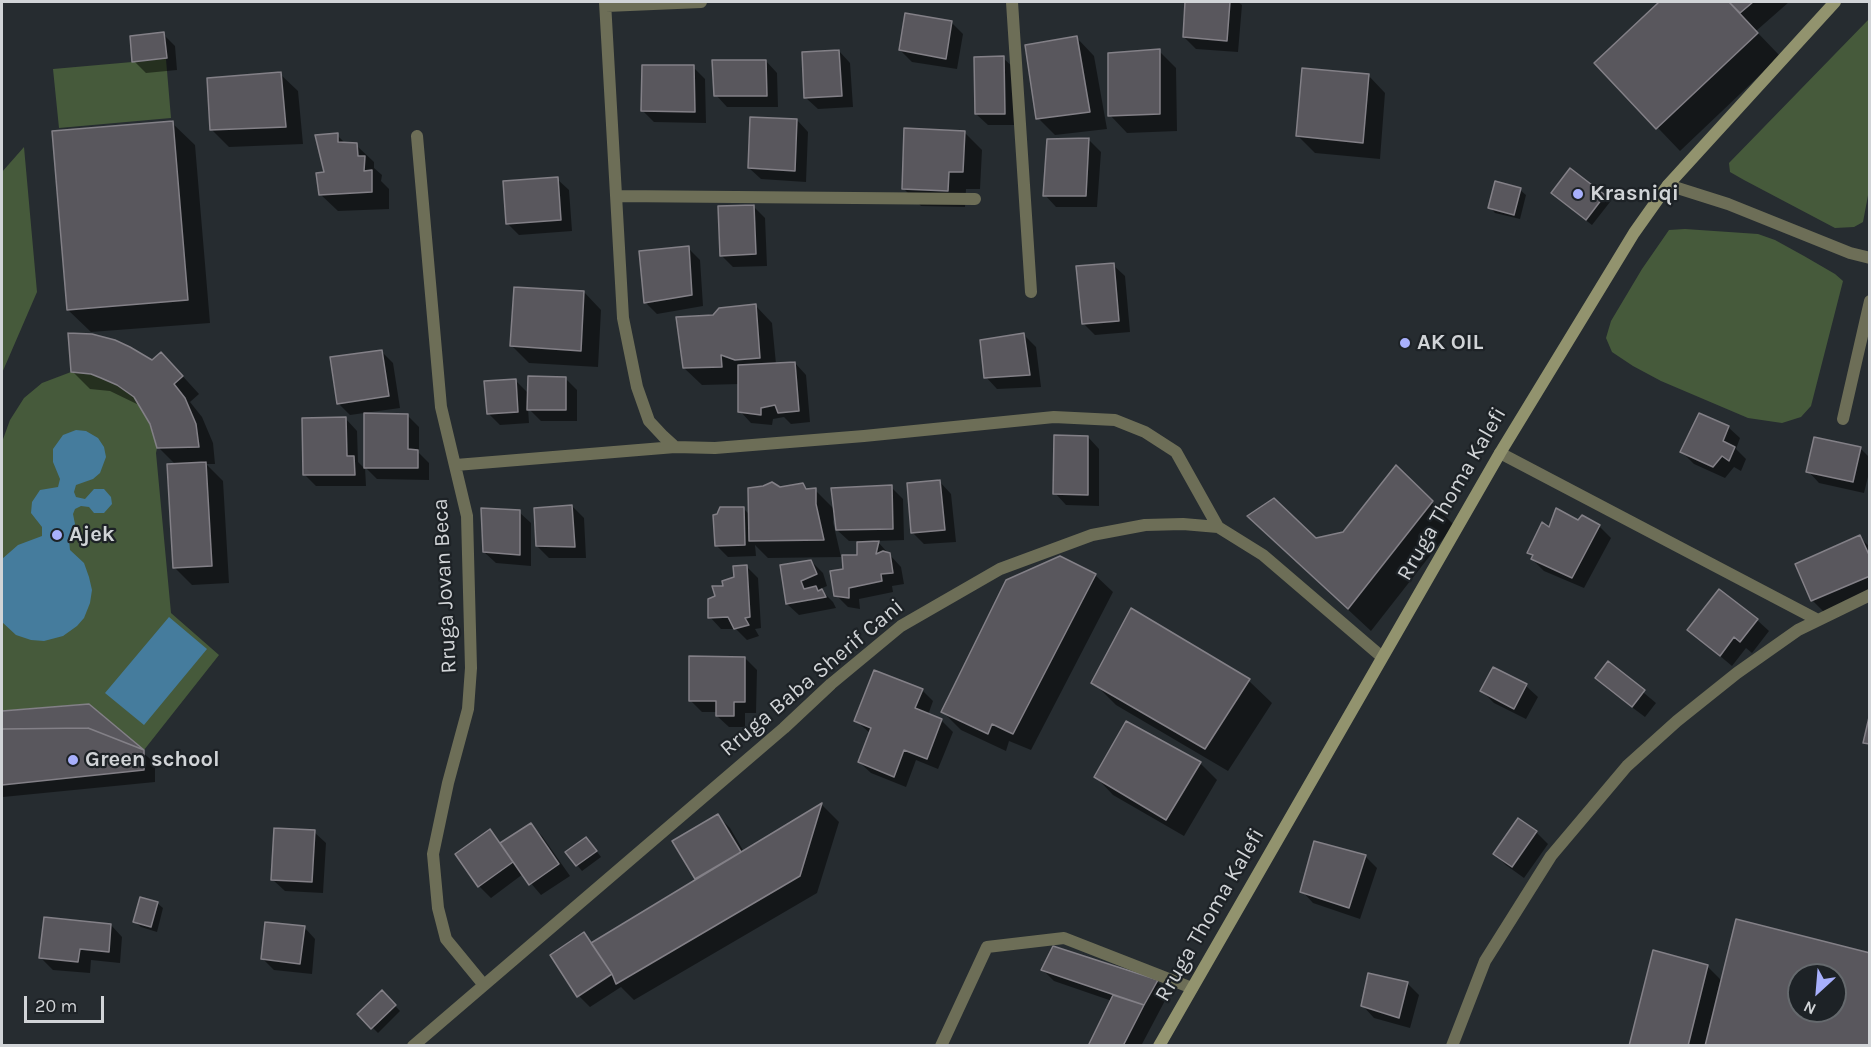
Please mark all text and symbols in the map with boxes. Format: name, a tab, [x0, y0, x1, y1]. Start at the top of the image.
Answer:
place label: Krasniqi	[1590, 181, 1679, 207]
marker: Krasniqi	[1571, 187, 1585, 201]
place label: AK OIL	[1417, 330, 1483, 356]
marker: AK OIL	[1398, 336, 1412, 350]
street label: Rruga Thoma Kalefi	[1392, 403, 1512, 585]
street label: Rruga Jovan Beca	[427, 498, 463, 674]
place label: Ajek	[69, 522, 115, 548]
marker: Ajek	[50, 528, 64, 542]
street label: Rruga Baba Sherif Cani	[715, 594, 909, 762]
place label: Green school	[85, 747, 220, 773]
marker: Green school	[66, 753, 80, 767]
street label: Rruga Thoma Kalefi	[1150, 824, 1270, 1006]
north arrow	[1787, 963, 1847, 1023]
scale bar	[27, 984, 106, 1022]
text: 20 m	[35, 995, 77, 1017]
text: N	[1800, 997, 1819, 1019]

